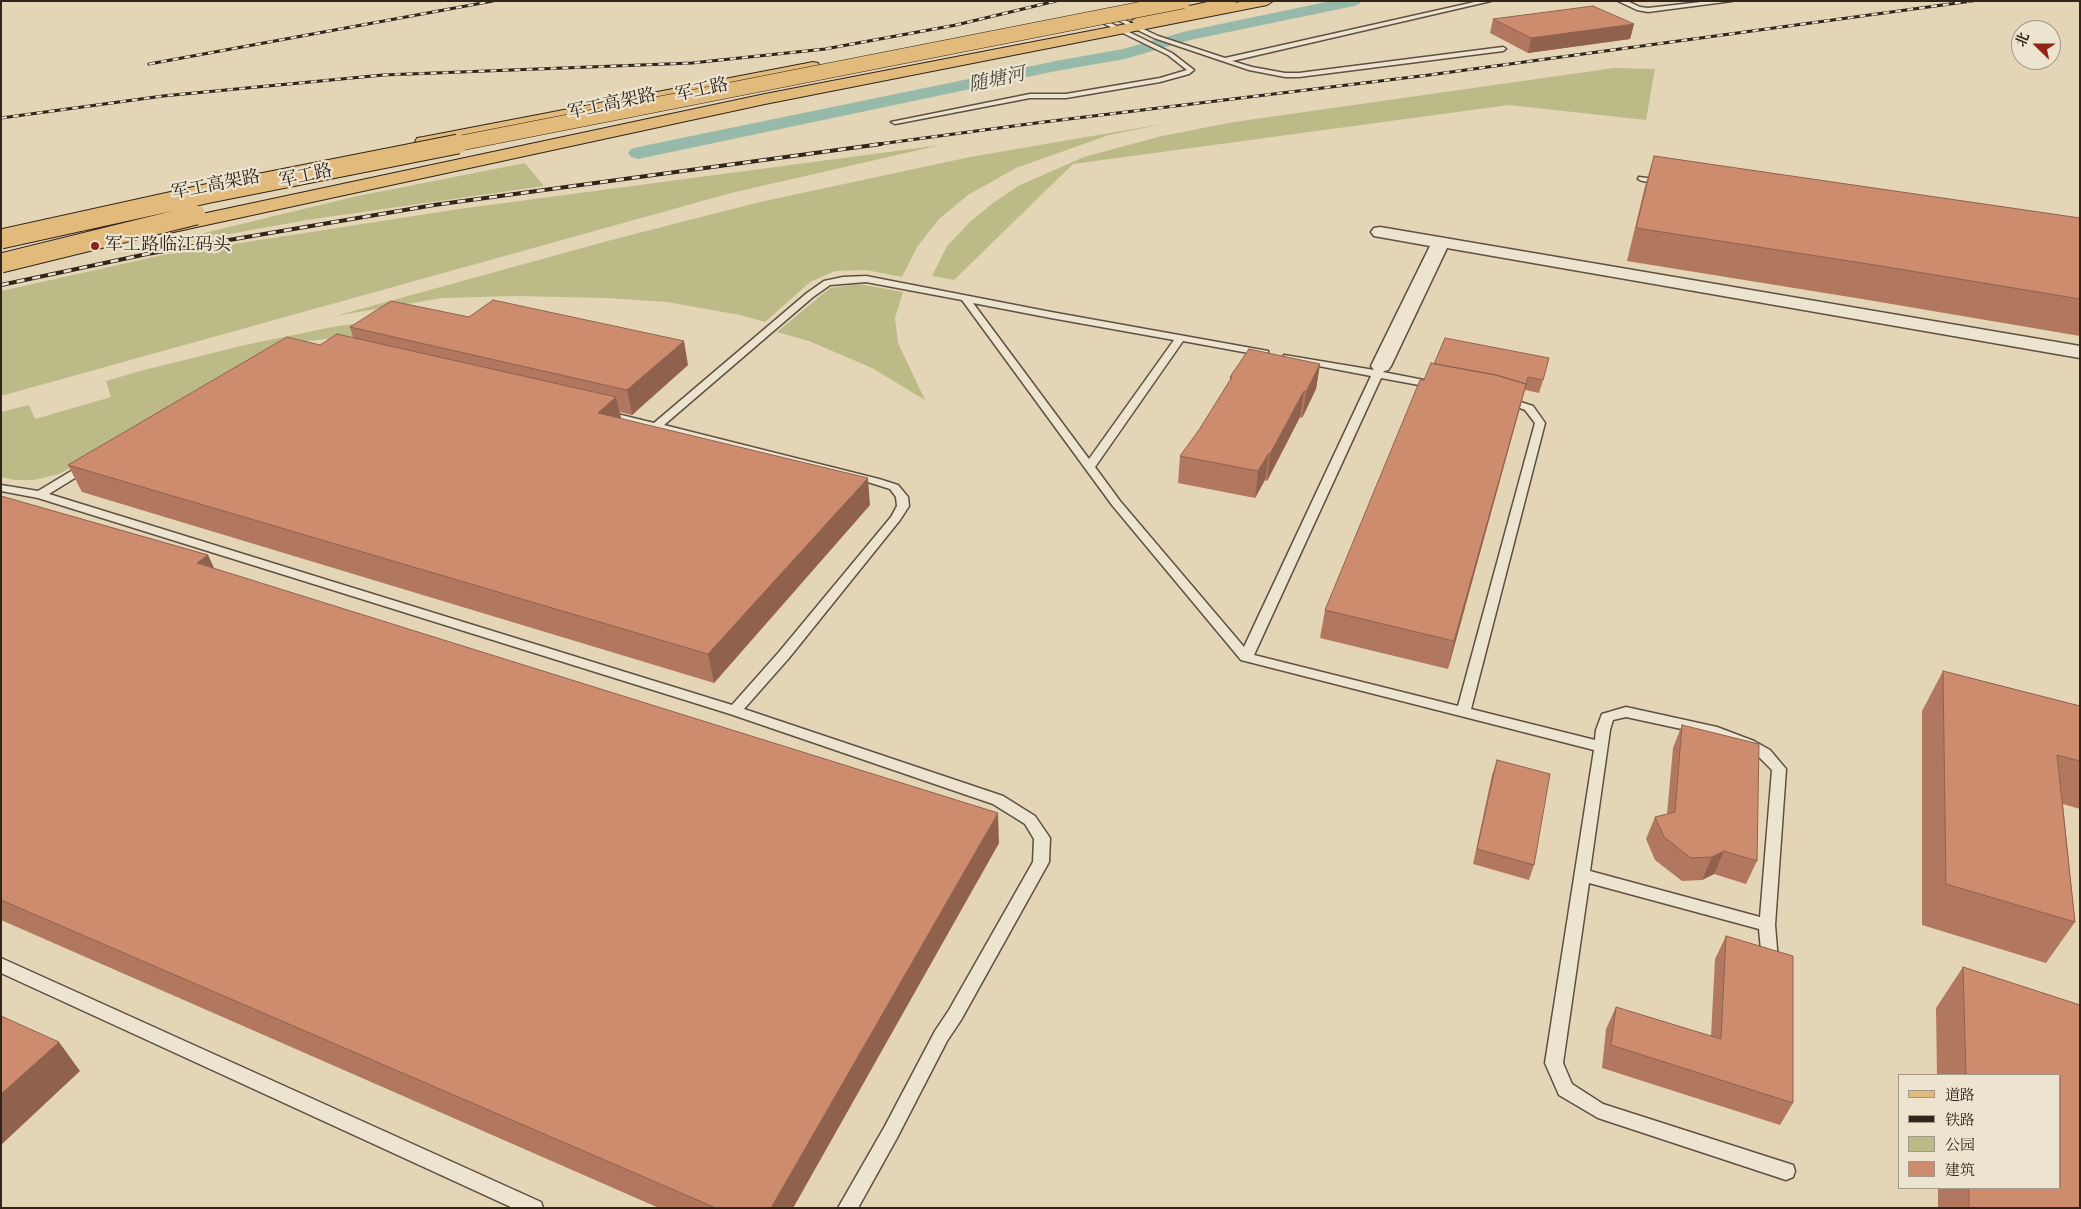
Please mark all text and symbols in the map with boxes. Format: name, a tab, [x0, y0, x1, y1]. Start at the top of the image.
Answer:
north arrow	[2011, 20, 2061, 70]
text: 北	[2012, 30, 2033, 49]
water label: 随塘河	[967, 64, 1027, 98]
street label: 军工路	[673, 75, 731, 107]
street label: 军工高架路	[566, 85, 658, 125]
street label: 军工路	[277, 161, 335, 193]
street label: 军工高架路	[170, 167, 262, 205]
place label: 军工路临江码头	[105, 235, 231, 257]
marker: 军工路临江码头	[89, 240, 101, 252]
legend	[1898, 1074, 2061, 1189]
text: 道路	[1945, 1086, 1975, 1105]
text: 铁路	[1945, 1111, 1975, 1130]
text: 公园	[1945, 1136, 1975, 1155]
text: 建筑	[1945, 1161, 1975, 1180]

